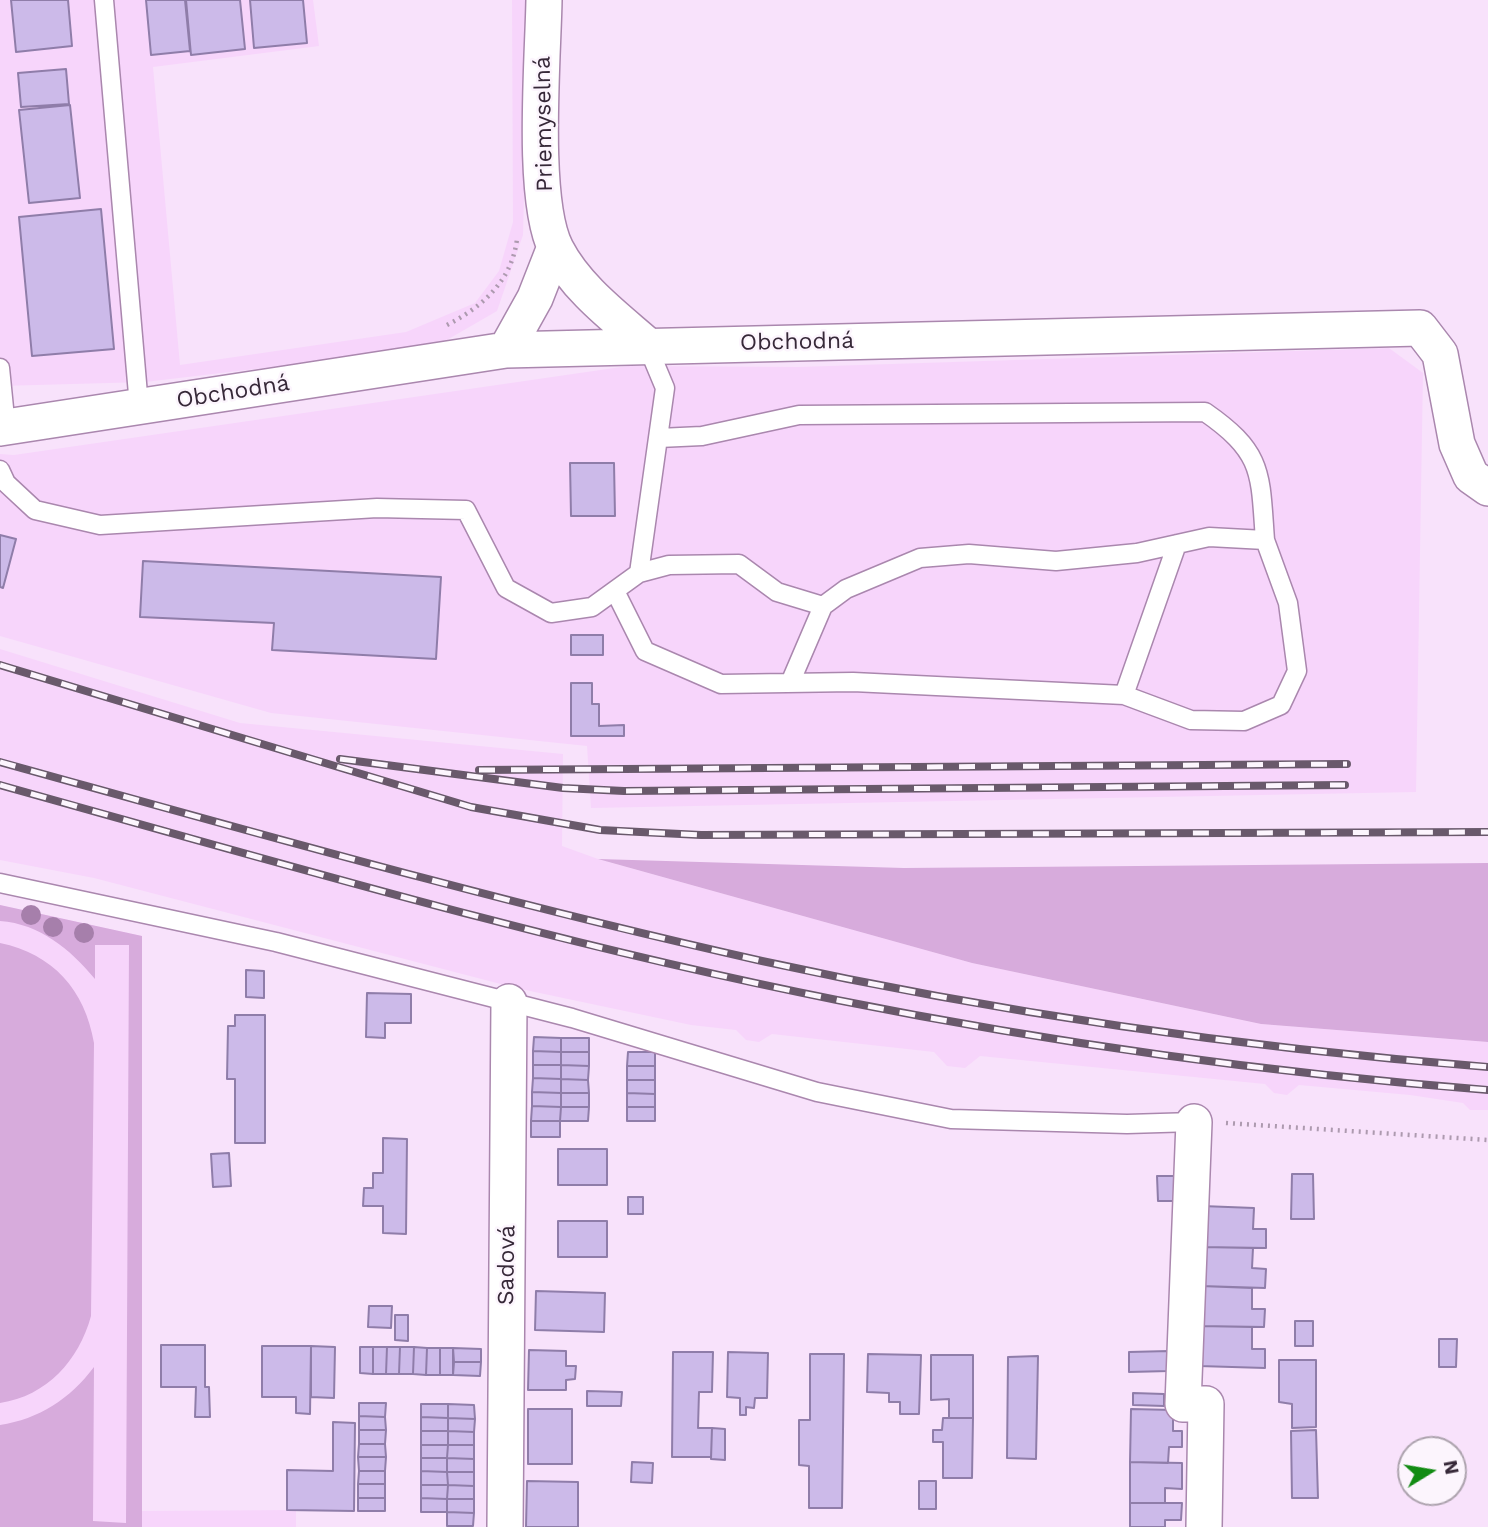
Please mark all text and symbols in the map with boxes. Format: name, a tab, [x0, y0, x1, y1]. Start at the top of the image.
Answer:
street label: Priemyselná	[529, 56, 559, 192]
street label: Obchodná	[740, 327, 854, 357]
street label: Obchodná	[174, 369, 292, 415]
street label: Sadová	[493, 1225, 521, 1305]
north arrow	[1397, 1436, 1467, 1506]
text: N	[1439, 1458, 1464, 1476]

